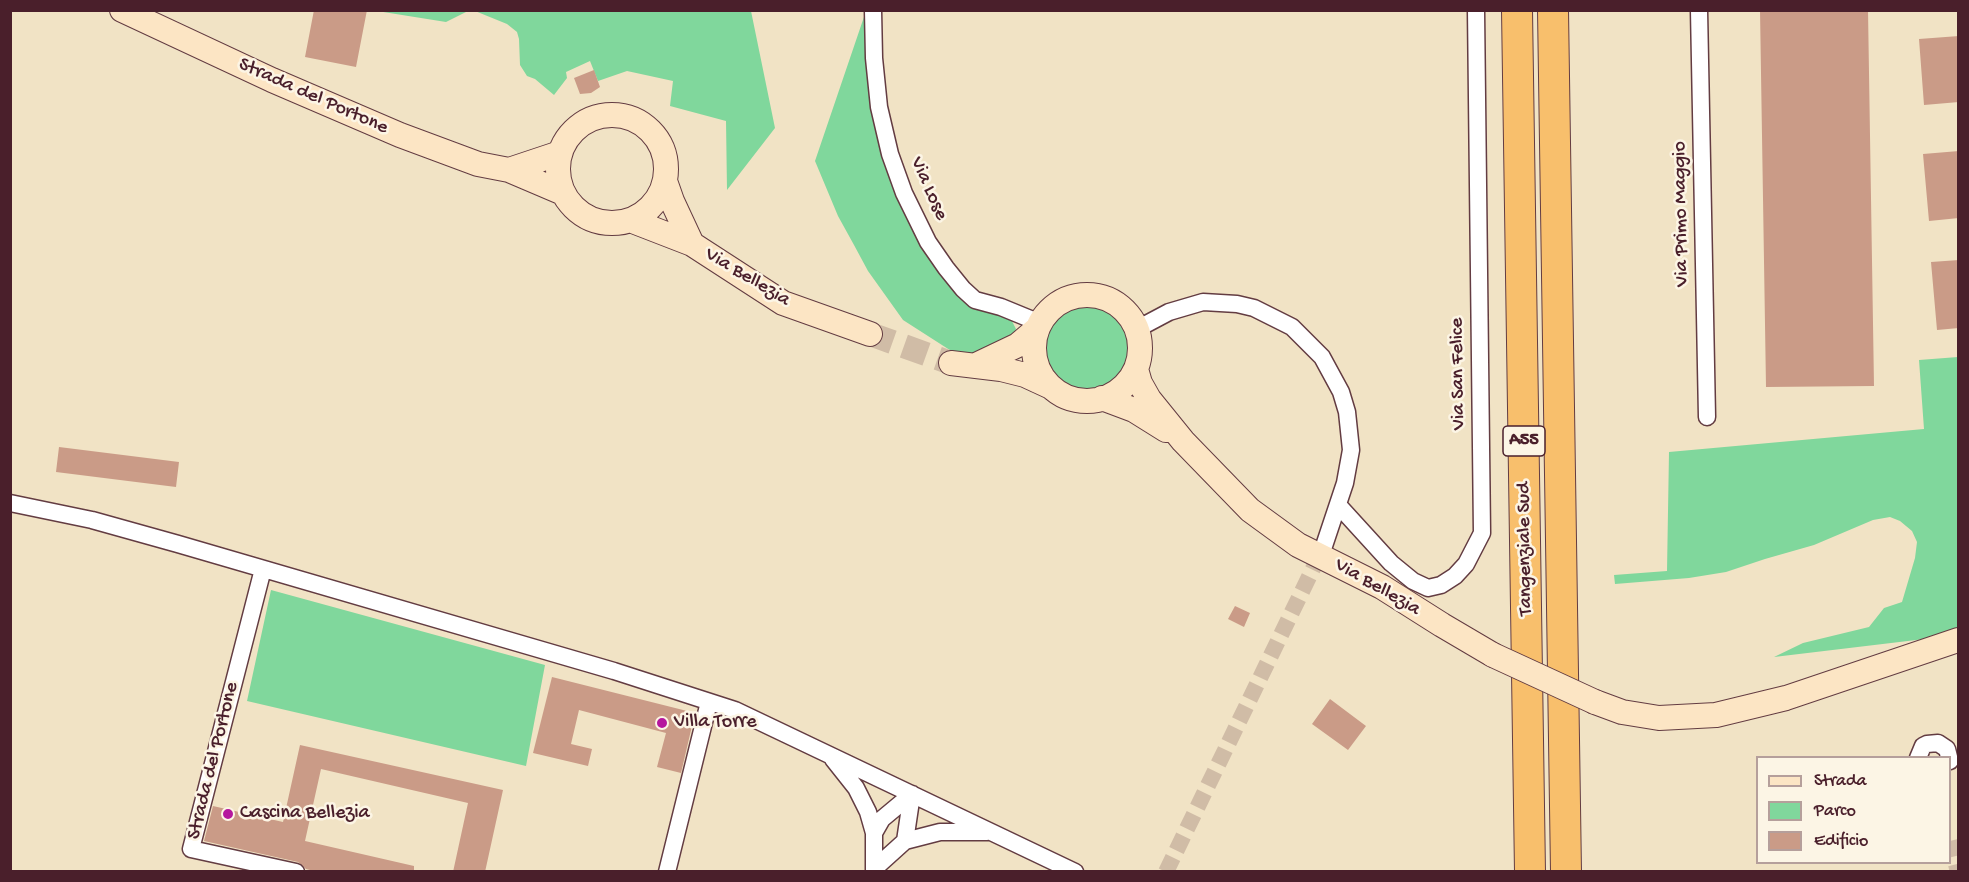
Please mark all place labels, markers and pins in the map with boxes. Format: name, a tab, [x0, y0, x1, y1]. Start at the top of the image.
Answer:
place label: Villa Torre	[674, 711, 757, 735]
marker: Villa Torre	[655, 716, 669, 730]
place label: Cascina Bellezia	[240, 802, 370, 826]
marker: Cascina Bellezia	[221, 807, 235, 821]

